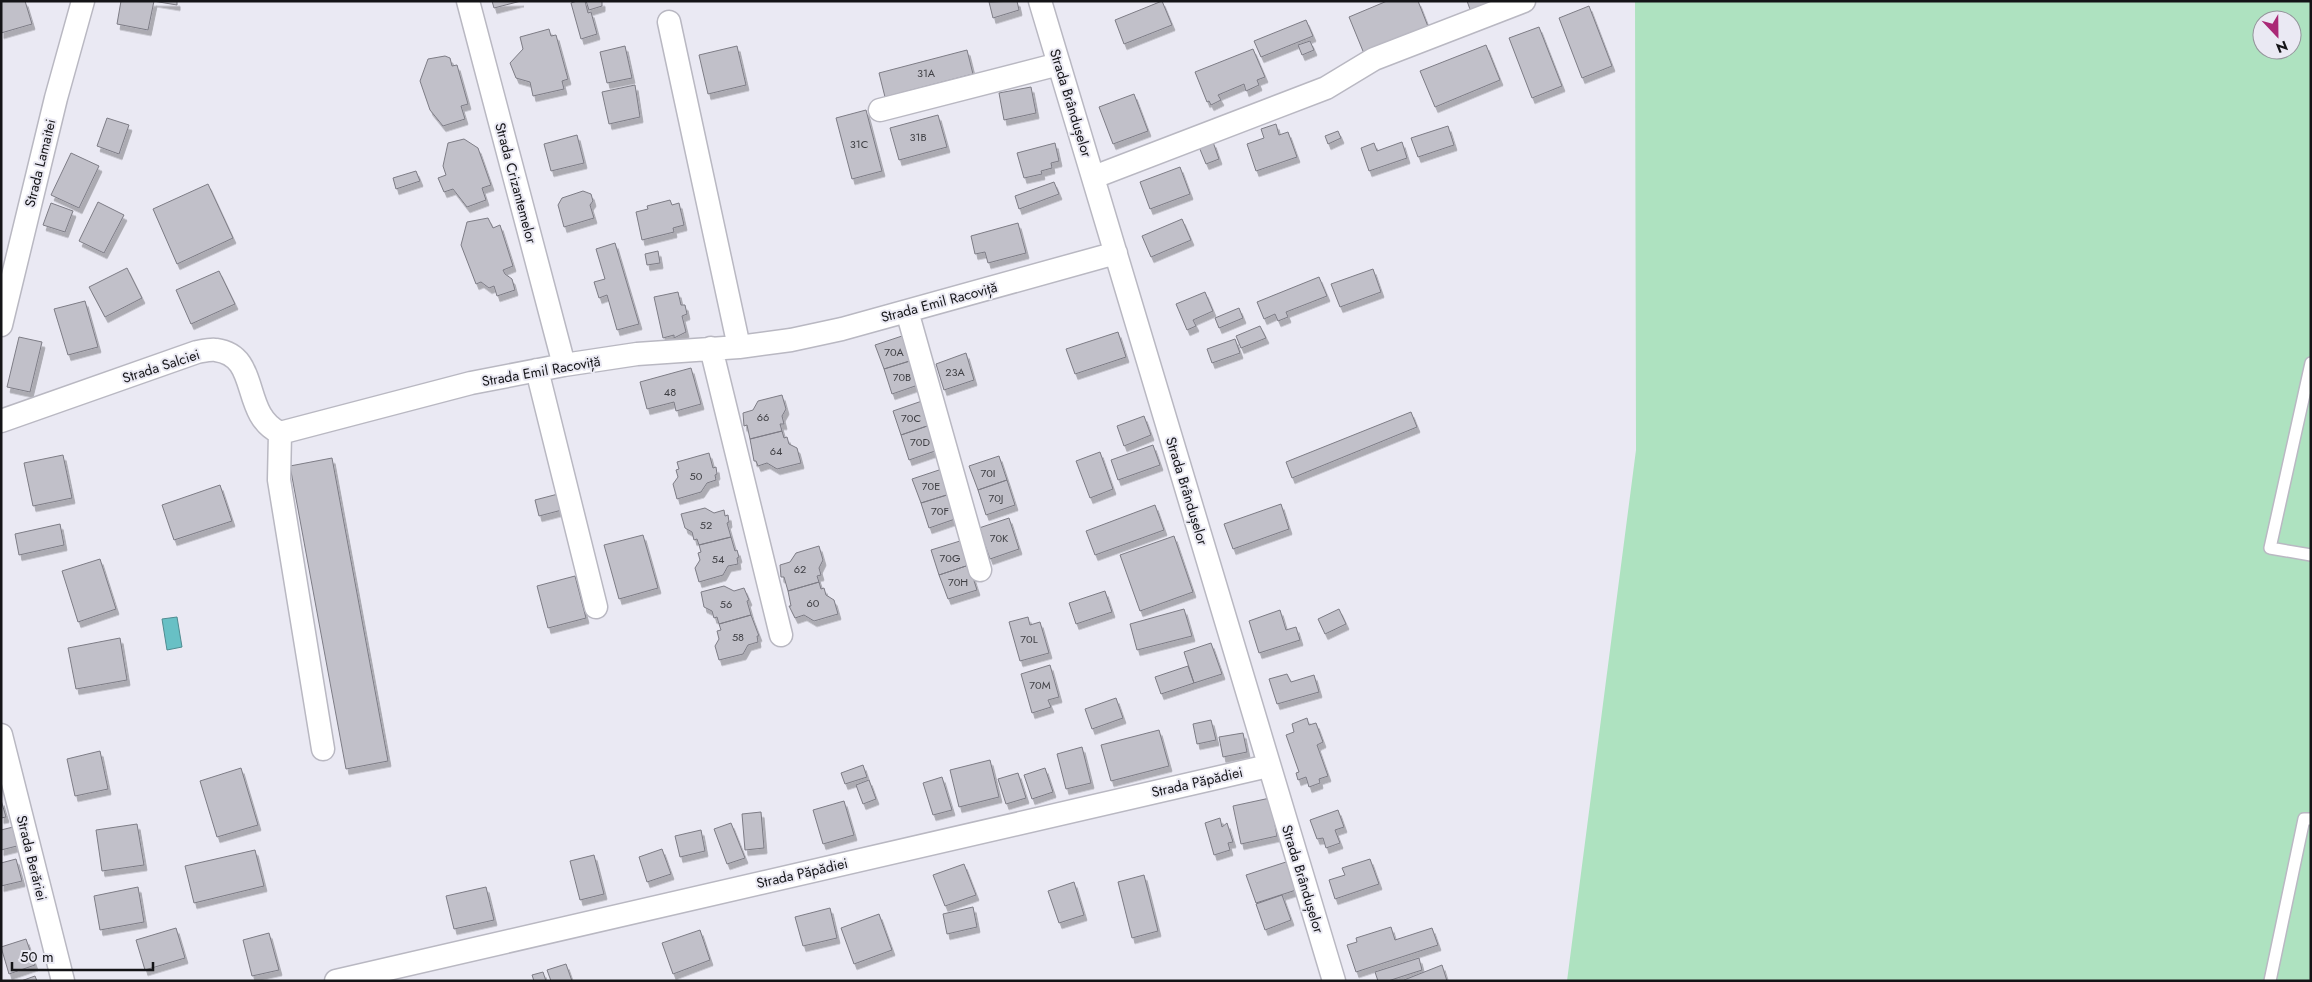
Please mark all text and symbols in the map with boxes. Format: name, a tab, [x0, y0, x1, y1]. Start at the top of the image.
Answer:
north arrow	[2252, 10, 2302, 60]
text: N	[2273, 36, 2291, 58]
street label: Strada Brândușelor	[1044, 46, 1097, 160]
house number: 31A	[917, 65, 936, 81]
street label: Strada Lamaitei	[19, 117, 61, 209]
street label: Strada Crizantemelor	[490, 120, 542, 246]
house number: 31B	[909, 129, 927, 145]
house number: 31C	[850, 136, 868, 152]
street label: Strada Emil Racoviță	[879, 277, 1000, 328]
street label: Strada Salciei	[120, 344, 202, 388]
house number: 70A	[884, 344, 905, 360]
street label: Strada Emil Racoviță	[480, 351, 602, 392]
house number: 23A	[945, 364, 965, 380]
house number: 70B	[893, 369, 911, 385]
house number: 48	[664, 384, 676, 400]
house number: 66	[757, 409, 769, 425]
house number: 70C	[901, 410, 921, 426]
house number: 70D	[910, 434, 930, 450]
street label: Strada Brândușelor	[1160, 434, 1213, 548]
house number: 64	[770, 443, 783, 459]
house number: 70I	[980, 465, 996, 481]
house number: 50	[690, 468, 703, 484]
house number: 70E	[922, 478, 940, 494]
house number: 70J	[988, 490, 1004, 506]
house number: 70F	[931, 503, 949, 519]
house number: 52	[700, 517, 712, 533]
house number: 70K	[990, 530, 1009, 546]
house number: 70G	[940, 550, 961, 566]
house number: 54	[712, 551, 725, 567]
house number: 62	[794, 561, 806, 577]
house number: 70H	[948, 574, 968, 590]
house number: 60	[807, 595, 820, 611]
house number: 56	[720, 596, 732, 612]
house number: 58	[732, 629, 744, 645]
house number: 70L	[1020, 631, 1038, 647]
house number: 70M	[1029, 677, 1051, 693]
street label: Strada Păpădiei	[1149, 762, 1245, 802]
street label: Strada Berăriei	[12, 813, 52, 903]
street label: Strada Brândușelor	[1276, 822, 1329, 936]
street label: Strada Păpădiei	[754, 853, 850, 893]
scale bar	[12, 940, 154, 972]
text: 50 m	[20, 946, 54, 968]

